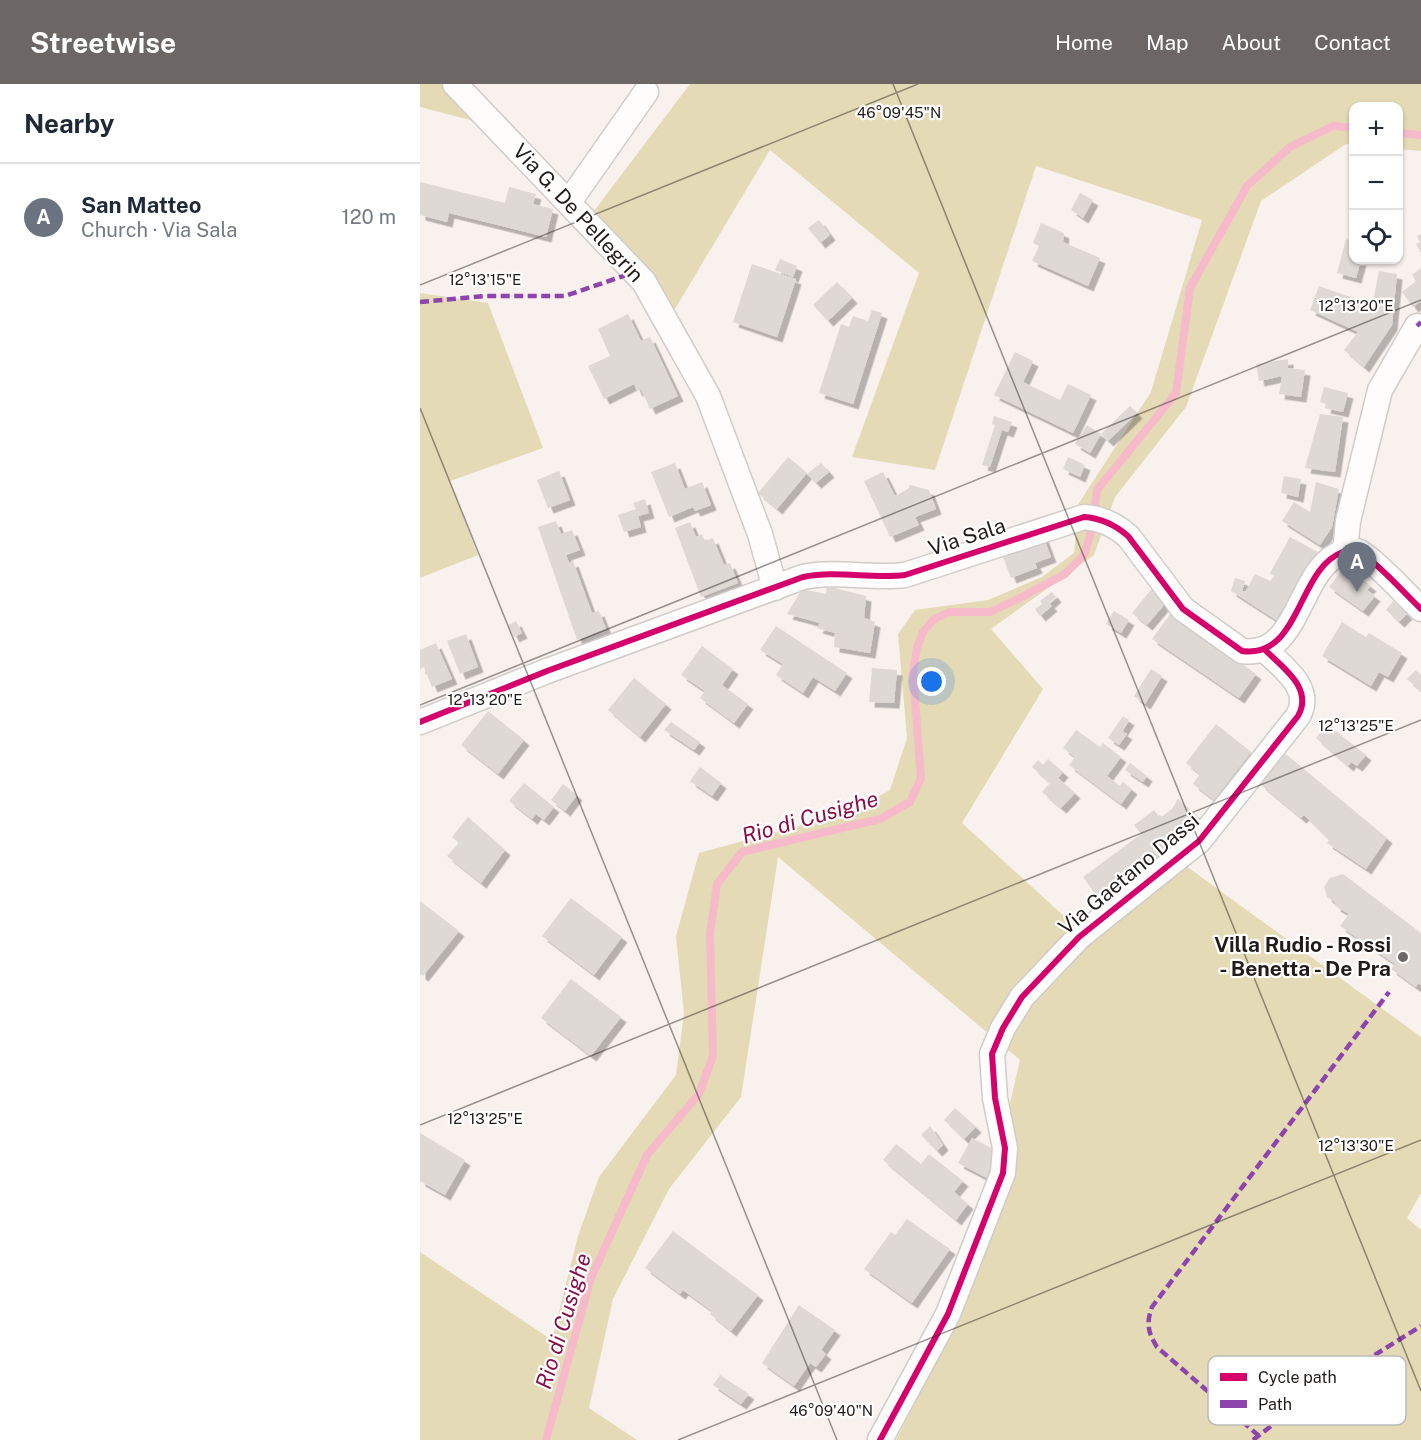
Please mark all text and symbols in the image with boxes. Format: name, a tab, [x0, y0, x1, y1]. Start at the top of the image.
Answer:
text: Streetwise	[30, 26, 176, 59]
text: Home	[1055, 30, 1113, 55]
text: Map	[1146, 30, 1189, 55]
text: About	[1222, 30, 1281, 55]
text: Contact	[1314, 30, 1391, 55]
map controls	[1349, 102, 1403, 264]
button: +	[1349, 102, 1403, 156]
text: 46°09'45"N	[857, 104, 941, 121]
text: Nearby	[24, 108, 114, 139]
street label: Via G. De Pellegrin	[508, 138, 649, 287]
button: −	[1349, 156, 1403, 210]
text: San Matteo	[81, 192, 201, 218]
text: A	[36, 205, 51, 229]
text: 120 m	[342, 205, 396, 229]
button: locate	[1349, 210, 1403, 264]
text: Church · Via Sala	[81, 218, 237, 242]
text: 12°13'15"E	[449, 271, 521, 288]
text: 12°13'20"E	[1318, 297, 1394, 314]
street label: Via Sala	[925, 512, 1009, 561]
pin: A	[1338, 542, 1376, 592]
your location	[917, 667, 946, 696]
text: 12°13'20"E	[447, 691, 523, 708]
text: 12°13'25"E	[1318, 717, 1394, 734]
water label: Rio di Cusighe	[739, 785, 881, 849]
street label: Via Gaetano Dassi	[1053, 808, 1204, 940]
place label: Villa Rudio - Rossi - Benetta - De Pra	[1214, 932, 1391, 981]
marker: Villa Rudio - Rossi - Benetta - De Pra	[1396, 950, 1410, 964]
text: 12°13'25"E	[447, 1110, 523, 1127]
text: 12°13'30"E	[1318, 1137, 1394, 1154]
water label: Rio di Cusighe	[530, 1250, 596, 1392]
legend	[1208, 1356, 1406, 1425]
text: Cycle path	[1258, 1368, 1337, 1387]
text: Path	[1258, 1395, 1292, 1414]
text: 46°09'40"N	[789, 1402, 873, 1419]

